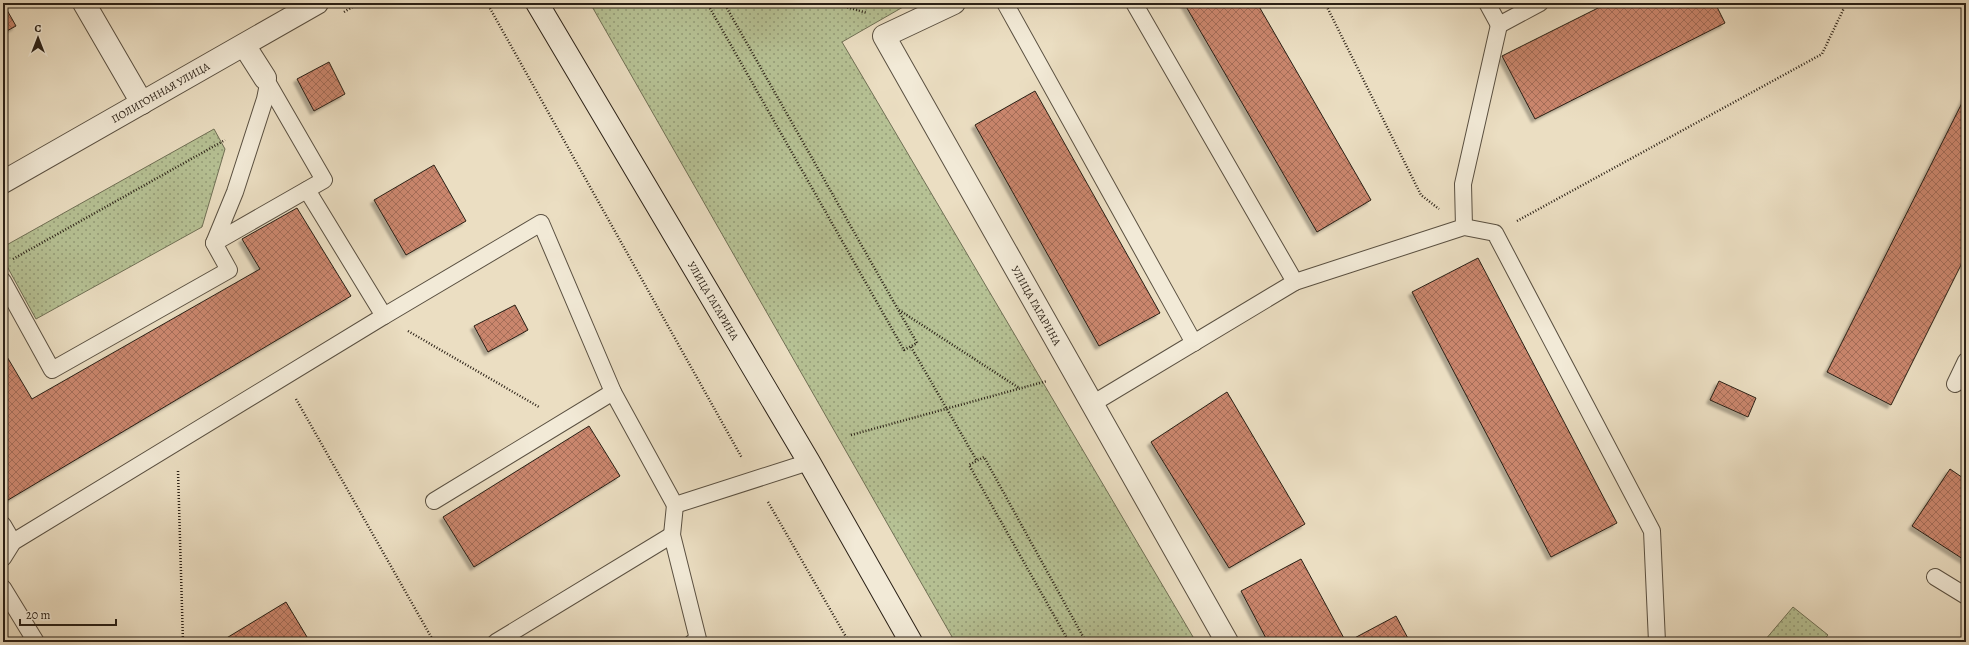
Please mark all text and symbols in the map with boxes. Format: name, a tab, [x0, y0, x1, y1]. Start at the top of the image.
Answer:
north arrow	[18, 18, 58, 58]
text: С	[35, 21, 42, 36]
street label: ПОЛИГОННАЯ УЛИЦА	[108, 58, 213, 126]
street label: УЛИЦА ГАГАРИНА	[684, 258, 743, 343]
street label: УЛИЦА ГАГАРИНА	[1008, 263, 1065, 349]
scale bar	[20, 601, 116, 627]
text: 20 m	[26, 607, 50, 623]

